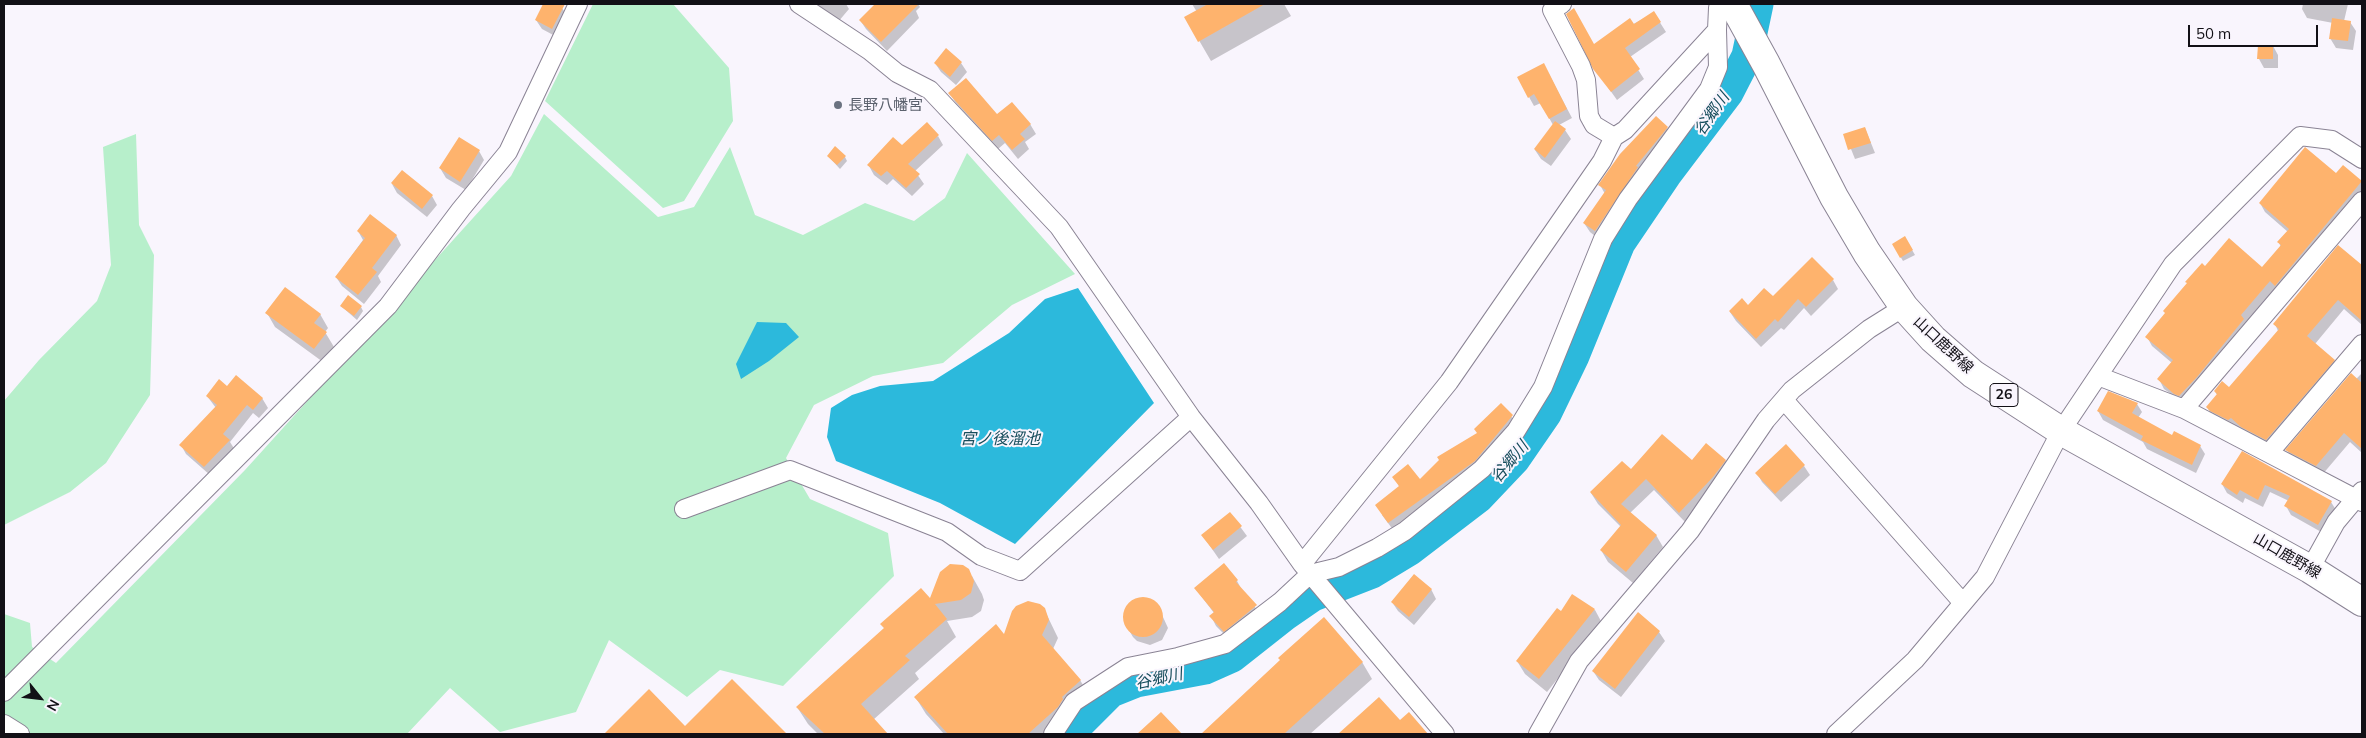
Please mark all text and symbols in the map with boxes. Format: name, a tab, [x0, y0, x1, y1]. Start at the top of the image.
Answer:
scale bar	[2191, 15, 2321, 47]
text: 50 m	[2196, 24, 2231, 43]
water label: 谷郷川	[1690, 89, 1734, 139]
place label: 長野八幡宮	[848, 96, 923, 114]
marker: 長野八幡宮	[832, 99, 844, 111]
street label: 山口鹿野線	[1909, 313, 1977, 377]
road number: 26	[1990, 384, 2018, 406]
water label: 宮ノ後溜池	[960, 429, 1040, 449]
water label: 谷郷川	[1487, 437, 1533, 487]
street label: 山口鹿野線	[2250, 529, 2324, 583]
water label: 谷郷川	[1134, 665, 1184, 693]
north arrow	[15, 673, 65, 723]
text: N	[43, 696, 64, 714]

